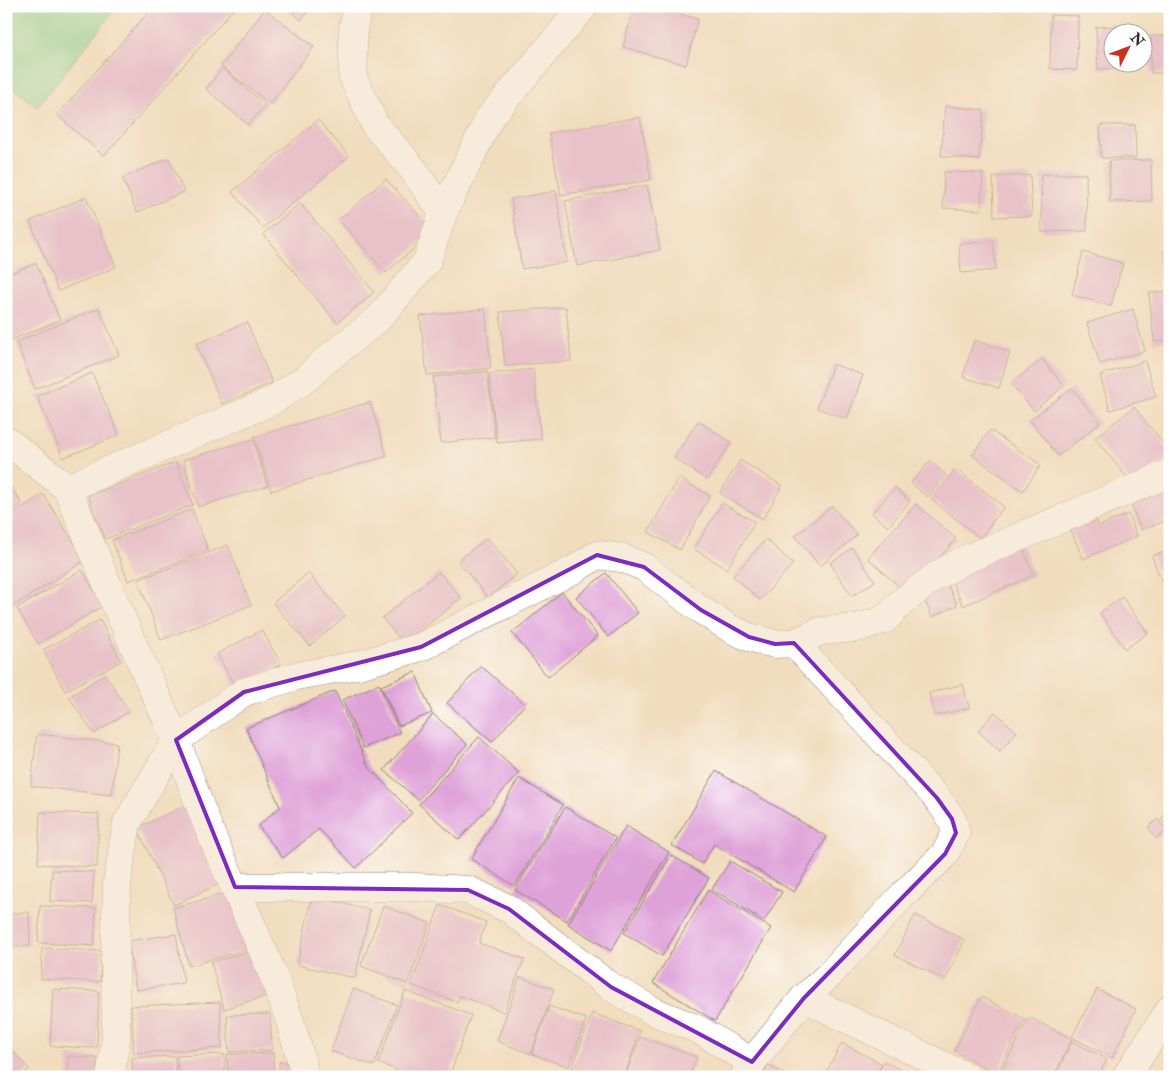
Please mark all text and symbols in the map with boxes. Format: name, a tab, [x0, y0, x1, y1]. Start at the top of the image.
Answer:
north arrow	[1104, 22, 1154, 72]
text: N	[1126, 29, 1148, 50]

